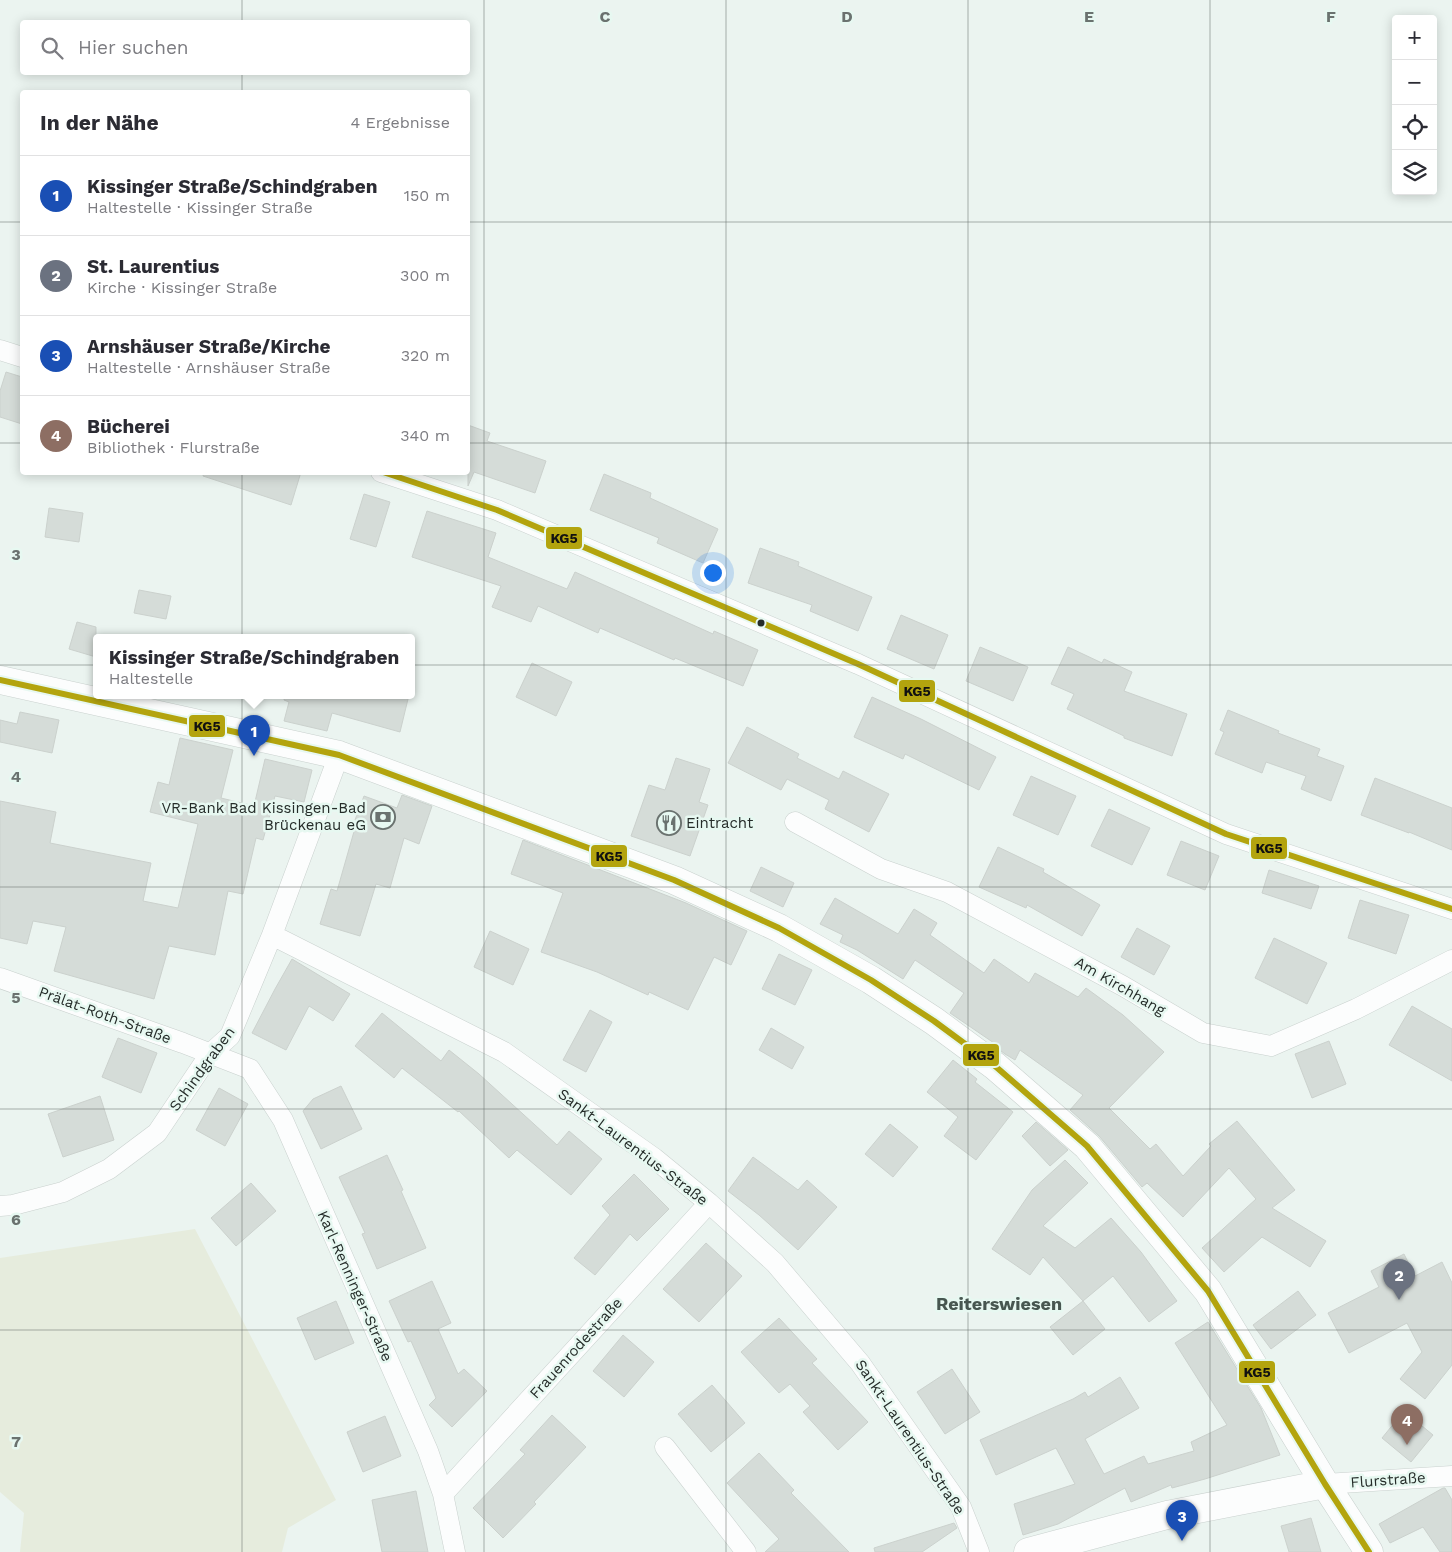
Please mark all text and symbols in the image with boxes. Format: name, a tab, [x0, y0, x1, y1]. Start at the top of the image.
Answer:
text: C	[600, 7, 611, 26]
text: D	[841, 7, 853, 26]
text: E	[1084, 7, 1094, 26]
text: F	[1326, 7, 1336, 26]
map controls	[1392, 15, 1437, 195]
button: +	[1392, 15, 1437, 60]
search box	[20, 20, 470, 75]
icon: search	[38, 34, 66, 62]
text: Hier suchen	[78, 36, 189, 59]
button: −	[1392, 60, 1437, 105]
button: locate	[1392, 105, 1437, 150]
text: In der Nähe	[40, 110, 159, 135]
text: 4 Ergebnisse	[350, 113, 450, 132]
button: layers	[1392, 150, 1437, 195]
text: Kissinger Straße/Schindgraben	[87, 175, 378, 198]
text: 1	[53, 186, 59, 205]
text: 150 m	[404, 186, 450, 205]
text: Haltestelle · Kissinger Straße	[87, 198, 313, 217]
text: St. Laurentius	[87, 255, 219, 278]
text: 2	[51, 266, 61, 285]
text: 300 m	[400, 266, 450, 285]
text: Kirche · Kissinger Straße	[87, 278, 277, 297]
text: Arnshäuser Straße/Kirche	[87, 335, 331, 358]
text: 3	[51, 346, 61, 365]
text: 320 m	[401, 346, 450, 365]
text: Haltestelle · Arnshäuser Straße	[87, 358, 330, 377]
text: Bücherei	[87, 415, 170, 438]
text: 4	[51, 426, 61, 445]
text: 340 m	[400, 426, 450, 445]
text: Bibliothek · Flurstraße	[87, 438, 260, 457]
line badge: KG5	[545, 526, 583, 550]
text: KG5	[550, 530, 578, 546]
text: 3	[11, 545, 21, 564]
your location	[700, 560, 726, 586]
unlabelled marker	[756, 618, 766, 628]
popup	[93, 634, 415, 699]
text: Kissinger Straße/Schindgraben	[109, 646, 399, 669]
text: Haltestelle	[109, 669, 193, 688]
line badge: KG5	[898, 679, 936, 703]
text: KG5	[903, 683, 931, 699]
line badge: KG5	[188, 714, 226, 738]
pin: 1	[238, 715, 270, 756]
text: KG5	[193, 718, 221, 734]
text: 4	[11, 767, 21, 786]
place label: VR-Bank Bad Kissingen-Bad Brückenau eG	[161, 799, 366, 834]
bank icon: VR-Bank Bad Kissingen-Bad Brückenau eG	[370, 804, 396, 830]
restaurant icon: Eintracht	[656, 810, 682, 836]
place label: Eintracht	[686, 814, 754, 832]
line badge: KG5	[1250, 836, 1288, 860]
text: KG5	[1255, 840, 1283, 856]
line badge: KG5	[590, 844, 628, 868]
text: KG5	[595, 848, 623, 864]
street label: Am Kirchhang	[1071, 953, 1169, 1019]
street label: Prälat-Roth-Straße	[36, 983, 174, 1047]
text: 5	[11, 988, 21, 1007]
street label: Schindgraben	[165, 1023, 239, 1115]
line badge: KG5	[962, 1043, 1000, 1067]
text: KG5	[967, 1047, 995, 1063]
street label: Sankt-Laurentius-Straße	[555, 1085, 711, 1209]
street label: Karl-Renninger-Straße	[314, 1208, 396, 1364]
text: 6	[11, 1210, 21, 1229]
pin: 2	[1383, 1259, 1415, 1300]
district label: Reiterswiesen	[936, 1293, 1062, 1314]
street label: Frauenrodestraße	[526, 1294, 626, 1402]
street label: Sankt-Laurentius-Straße	[851, 1356, 969, 1518]
line badge: KG5	[1238, 1360, 1276, 1384]
text: KG5	[1243, 1364, 1271, 1380]
pin: 4	[1391, 1404, 1423, 1445]
text: 7	[11, 1432, 21, 1451]
street label: Flurstraße	[1350, 1468, 1426, 1492]
pin: 3	[1166, 1500, 1198, 1541]

